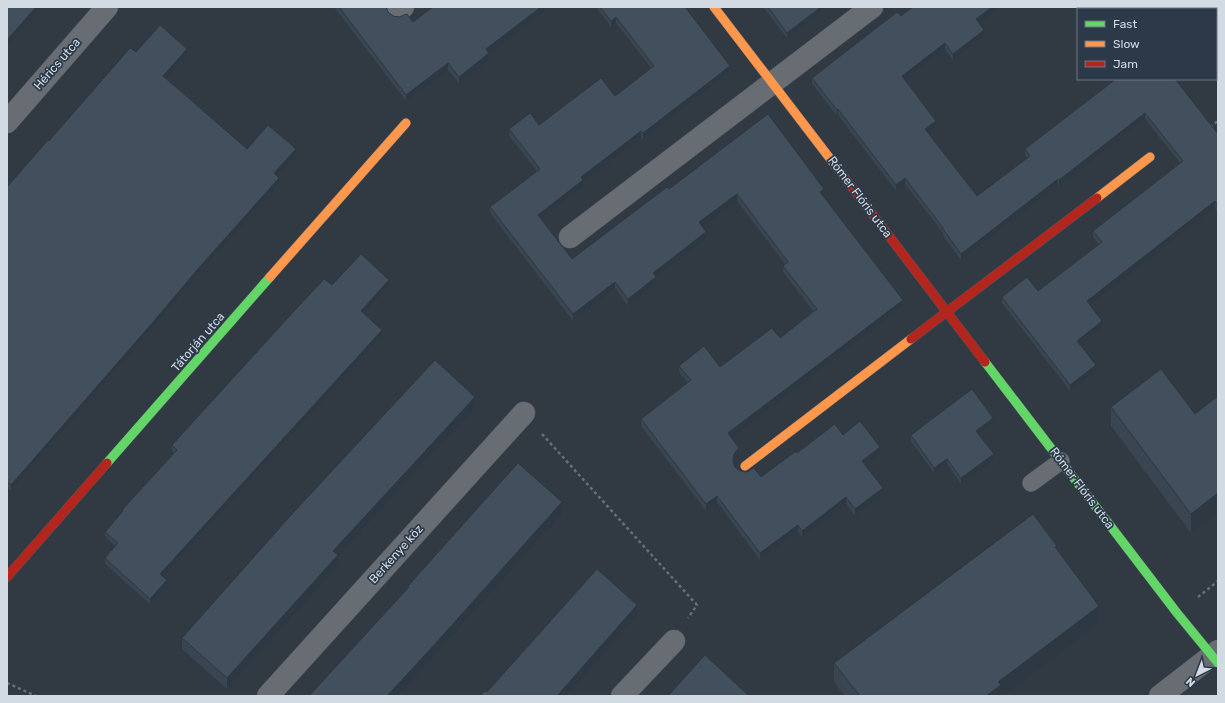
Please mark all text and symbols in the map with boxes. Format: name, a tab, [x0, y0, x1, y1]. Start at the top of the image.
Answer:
legend	[1077, 8, 1217, 80]
text: Fast	[1113, 17, 1137, 31]
street label: Hérics utca	[31, 35, 83, 93]
text: Slow	[1113, 37, 1140, 51]
text: Jam	[1113, 57, 1138, 71]
street label: Rómer Flóris utca	[825, 154, 895, 240]
street label: Tátorján utca	[169, 310, 227, 374]
street label: Rómer Flóris utca	[1047, 445, 1117, 531]
street label: Berkenye köz	[366, 522, 426, 586]
north arrow	[1177, 655, 1217, 695]
text: N	[1183, 675, 1198, 690]

